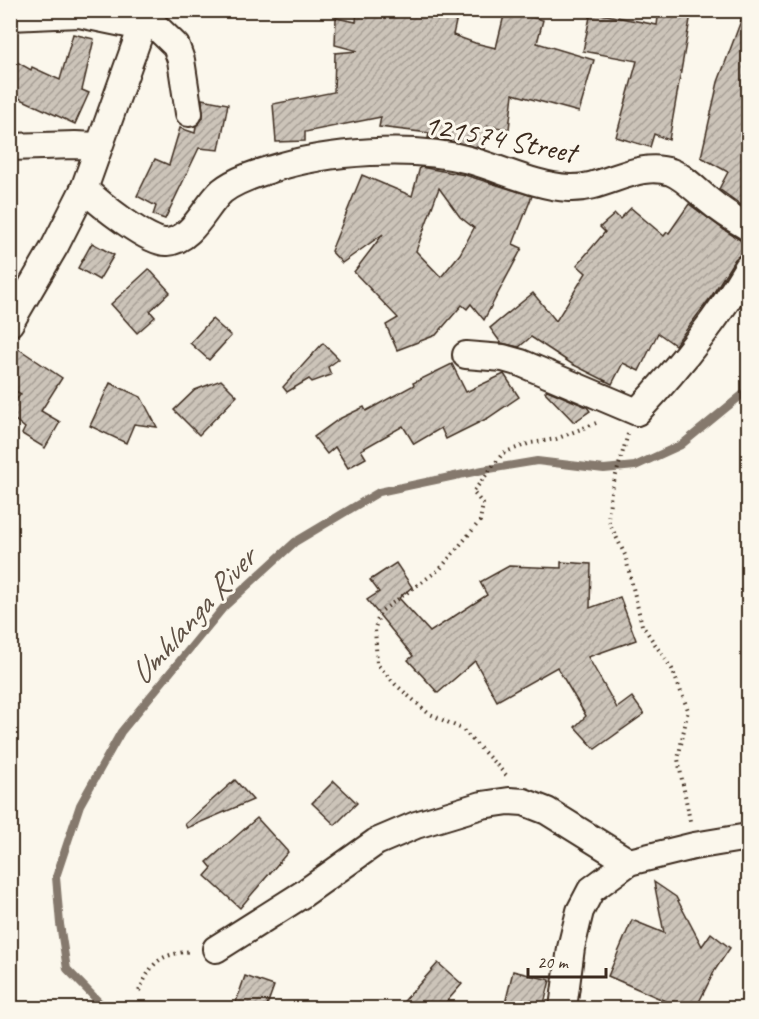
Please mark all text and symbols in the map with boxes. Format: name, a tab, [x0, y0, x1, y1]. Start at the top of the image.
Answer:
street label: 121574 Street	[421, 105, 583, 172]
water label: Umhlanga River	[120, 535, 268, 693]
scale bar	[528, 941, 606, 979]
text: 20 m	[537, 951, 570, 973]

